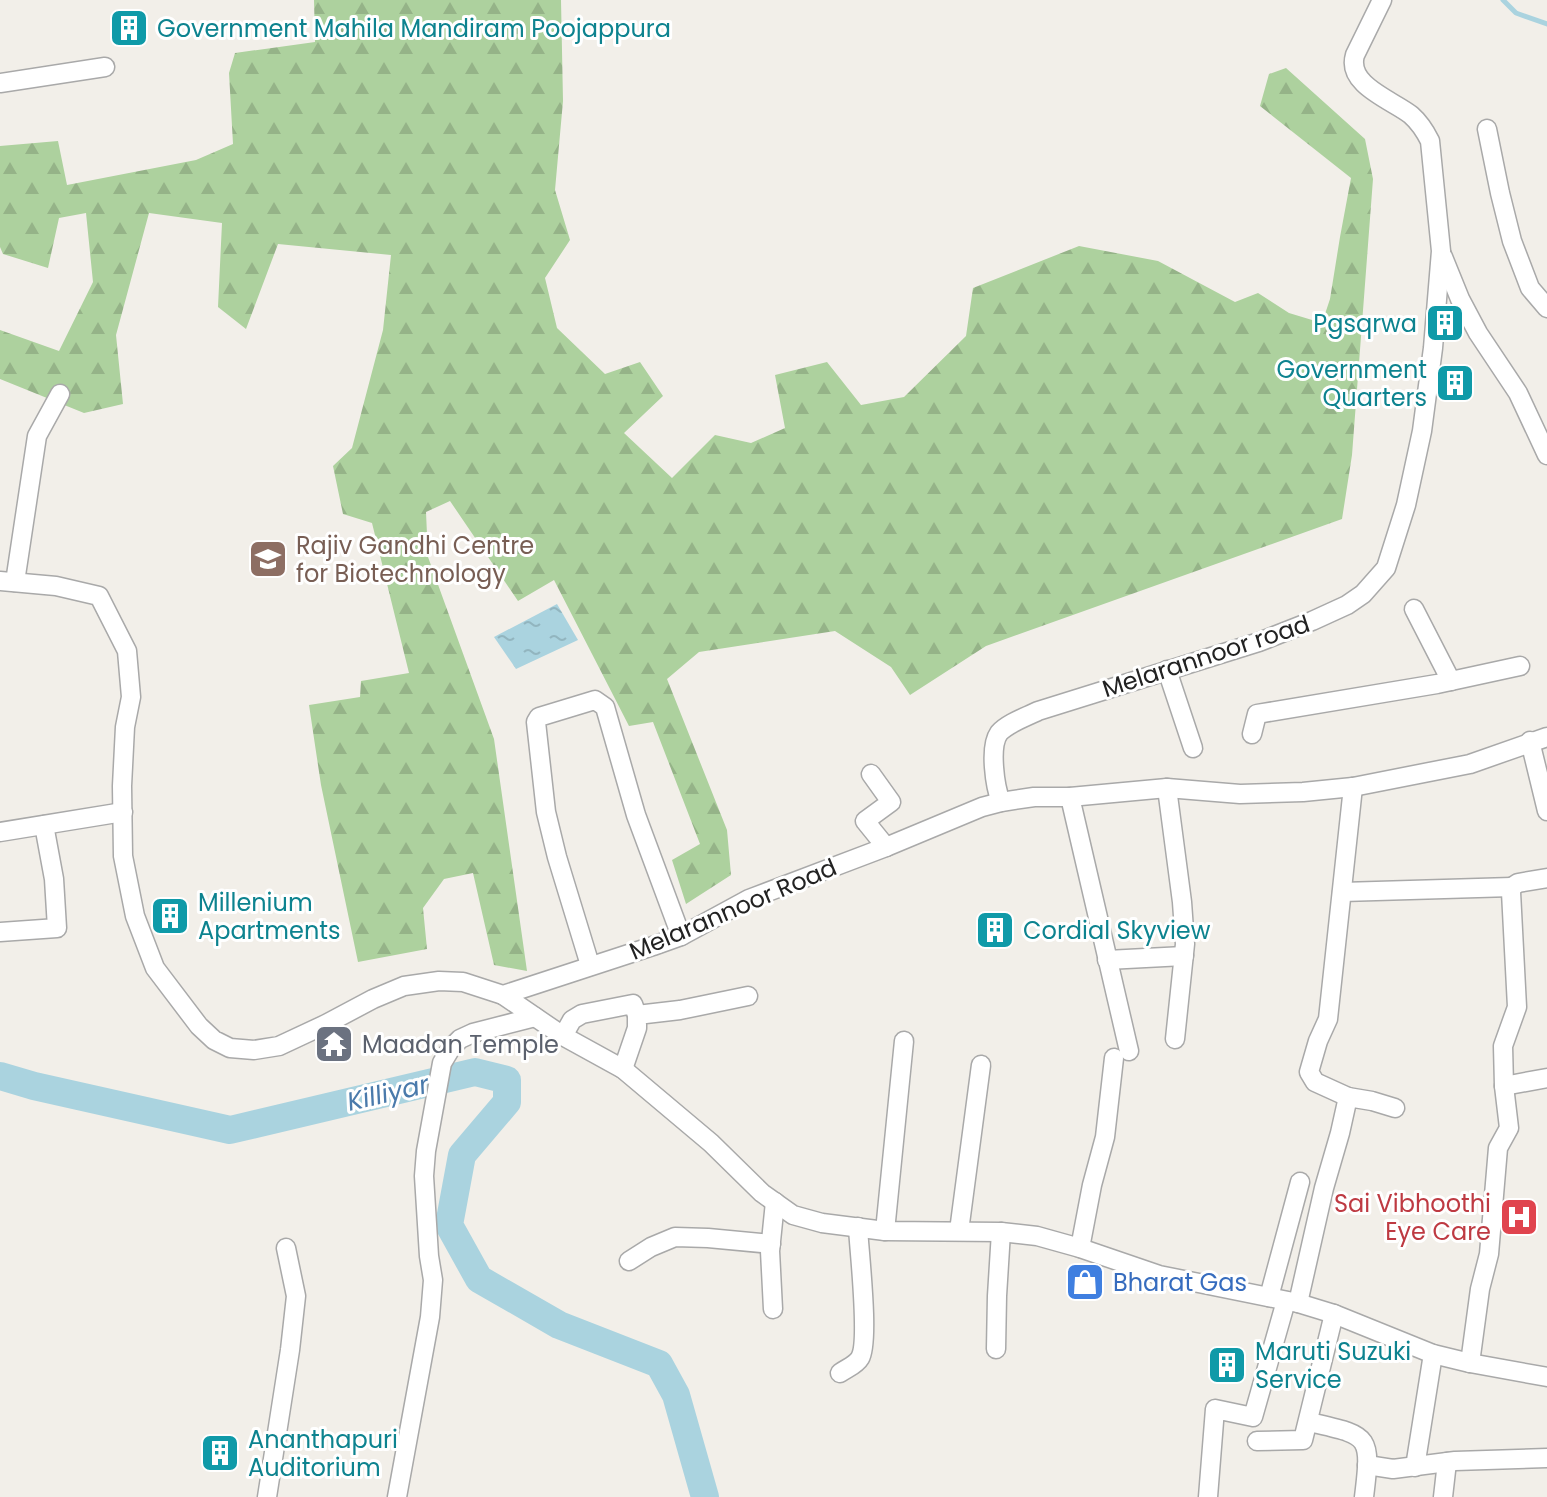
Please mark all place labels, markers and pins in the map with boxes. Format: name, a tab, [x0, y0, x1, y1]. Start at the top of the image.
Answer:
building icon: Government Mahila Mandiram Poojappura	[108, 7, 150, 49]
place label: Government Mahila Mandiram Poojappura	[157, 12, 671, 45]
building icon: Pgsqrwa	[1424, 302, 1466, 344]
place label: Pgsqrwa	[1313, 307, 1417, 340]
place label: Government Quarters	[1277, 353, 1427, 414]
building icon: Government Quarters	[1434, 362, 1476, 404]
place label: Rajiv Gandhi Centre for Biotechnology	[296, 529, 534, 590]
school or university icon: Rajiv Gandhi Centre for Biotechnology	[247, 538, 289, 580]
place label: Millenium Apartments	[198, 886, 341, 947]
building icon: Millenium Apartments	[149, 895, 191, 937]
building icon: Cordial Skyview	[974, 909, 1016, 951]
place label: Cordial Skyview	[1023, 914, 1211, 947]
temple icon: Maadan Temple	[313, 1023, 355, 1065]
place label: Maadan Temple	[362, 1028, 559, 1061]
place label: Sai Vibhoothi Eye Care	[1334, 1187, 1491, 1248]
hospital icon: Sai Vibhoothi Eye Care	[1498, 1196, 1540, 1238]
shop icon: Bharat Gas	[1064, 1261, 1106, 1303]
place label: Bharat Gas	[1113, 1266, 1247, 1299]
place label: Maruti Suzuki Service	[1255, 1335, 1411, 1396]
building icon: Maruti Suzuki Service	[1206, 1344, 1248, 1386]
place label: Ananthapuri Auditorium	[248, 1423, 398, 1484]
building icon: Ananthapuri Auditorium	[199, 1432, 241, 1474]

